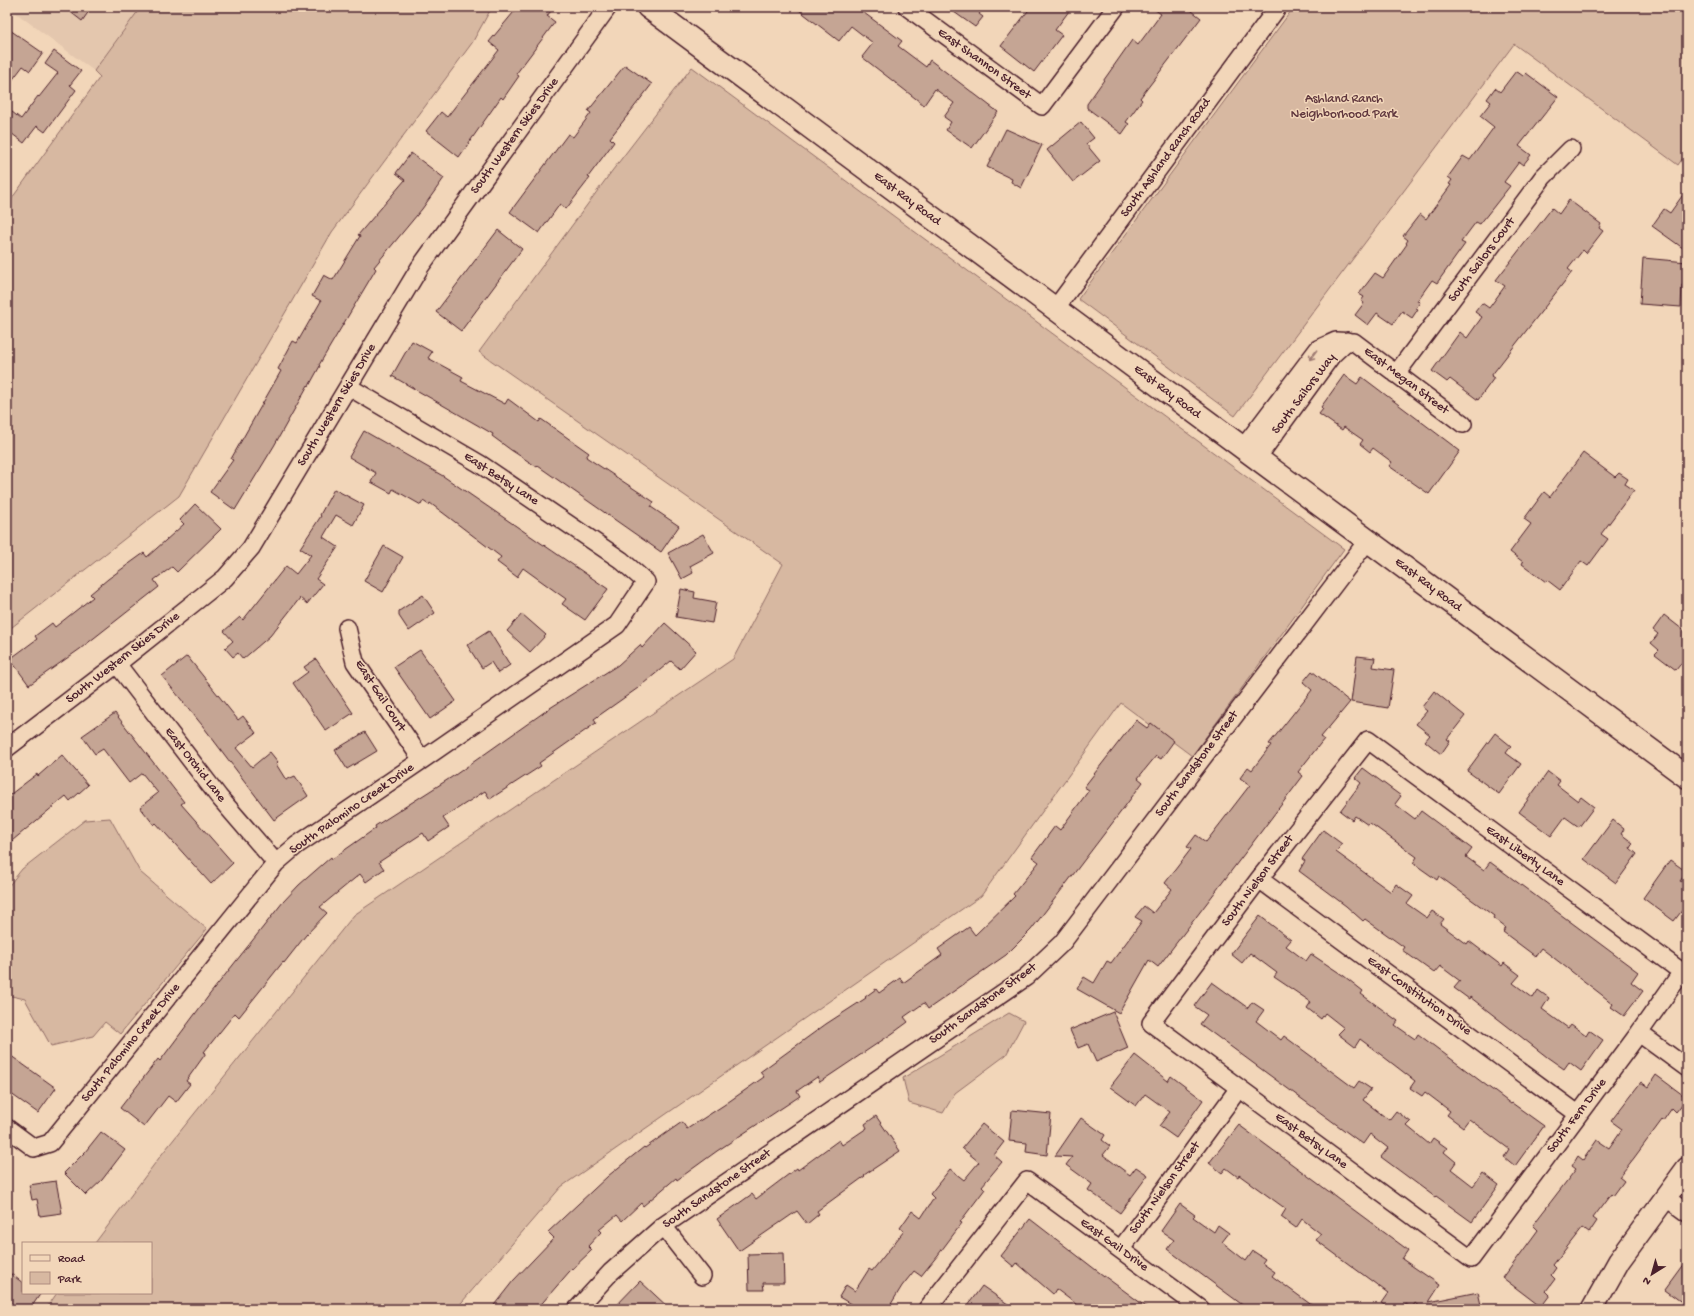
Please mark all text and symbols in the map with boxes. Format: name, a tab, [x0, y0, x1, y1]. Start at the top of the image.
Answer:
street label: East Shannon Street	[934, 25, 1035, 104]
street label: South Western Skies Drive	[468, 75, 562, 197]
park label: Ashland Ranch Neighborhood Park	[1291, 92, 1398, 122]
street label: South Ashland Ranch Road	[1118, 94, 1215, 221]
street label: East Ray Road	[870, 169, 945, 230]
street label: South Sailors Court	[1445, 213, 1520, 305]
street label: South Western Skies Drive	[294, 341, 380, 469]
street label: East Megan Street	[1360, 344, 1453, 419]
street label: South Sailors Way	[1269, 350, 1340, 437]
one-way arrow	[1309, 350, 1317, 361]
street label: East Ray Road	[1130, 362, 1205, 423]
street label: East Betsy Lane	[461, 449, 542, 509]
street label: East Ray Road	[1391, 555, 1466, 616]
street label: South Western Skies Drive	[63, 609, 183, 707]
street label: East Gail Court	[351, 657, 410, 736]
street label: South Sandstone Street	[1152, 707, 1243, 820]
street label: East Orchid Lane	[161, 725, 229, 806]
street label: South Palomino Creek Drive	[287, 760, 417, 858]
street label: East Liberty Lane	[1483, 822, 1568, 890]
street label: South Nielson Street	[1219, 831, 1298, 930]
street label: East Constitution Drive	[1364, 953, 1474, 1039]
street label: South Sandstone Street	[927, 959, 1041, 1048]
street label: South Palomino Creek Drive	[78, 980, 184, 1105]
street label: South Fern Drive	[1544, 1075, 1610, 1156]
street label: East Betsy Lane	[1272, 1110, 1351, 1173]
street label: South Nielson Street	[1126, 1137, 1205, 1237]
street label: South Sandstone Street	[660, 1145, 775, 1232]
street label: East Gail Drive	[1077, 1215, 1151, 1275]
legend	[22, 1242, 152, 1294]
text: Road	[58, 1253, 85, 1267]
north arrow	[1632, 1254, 1672, 1294]
text: Park	[57, 1273, 83, 1287]
text: N	[1641, 1273, 1654, 1287]

